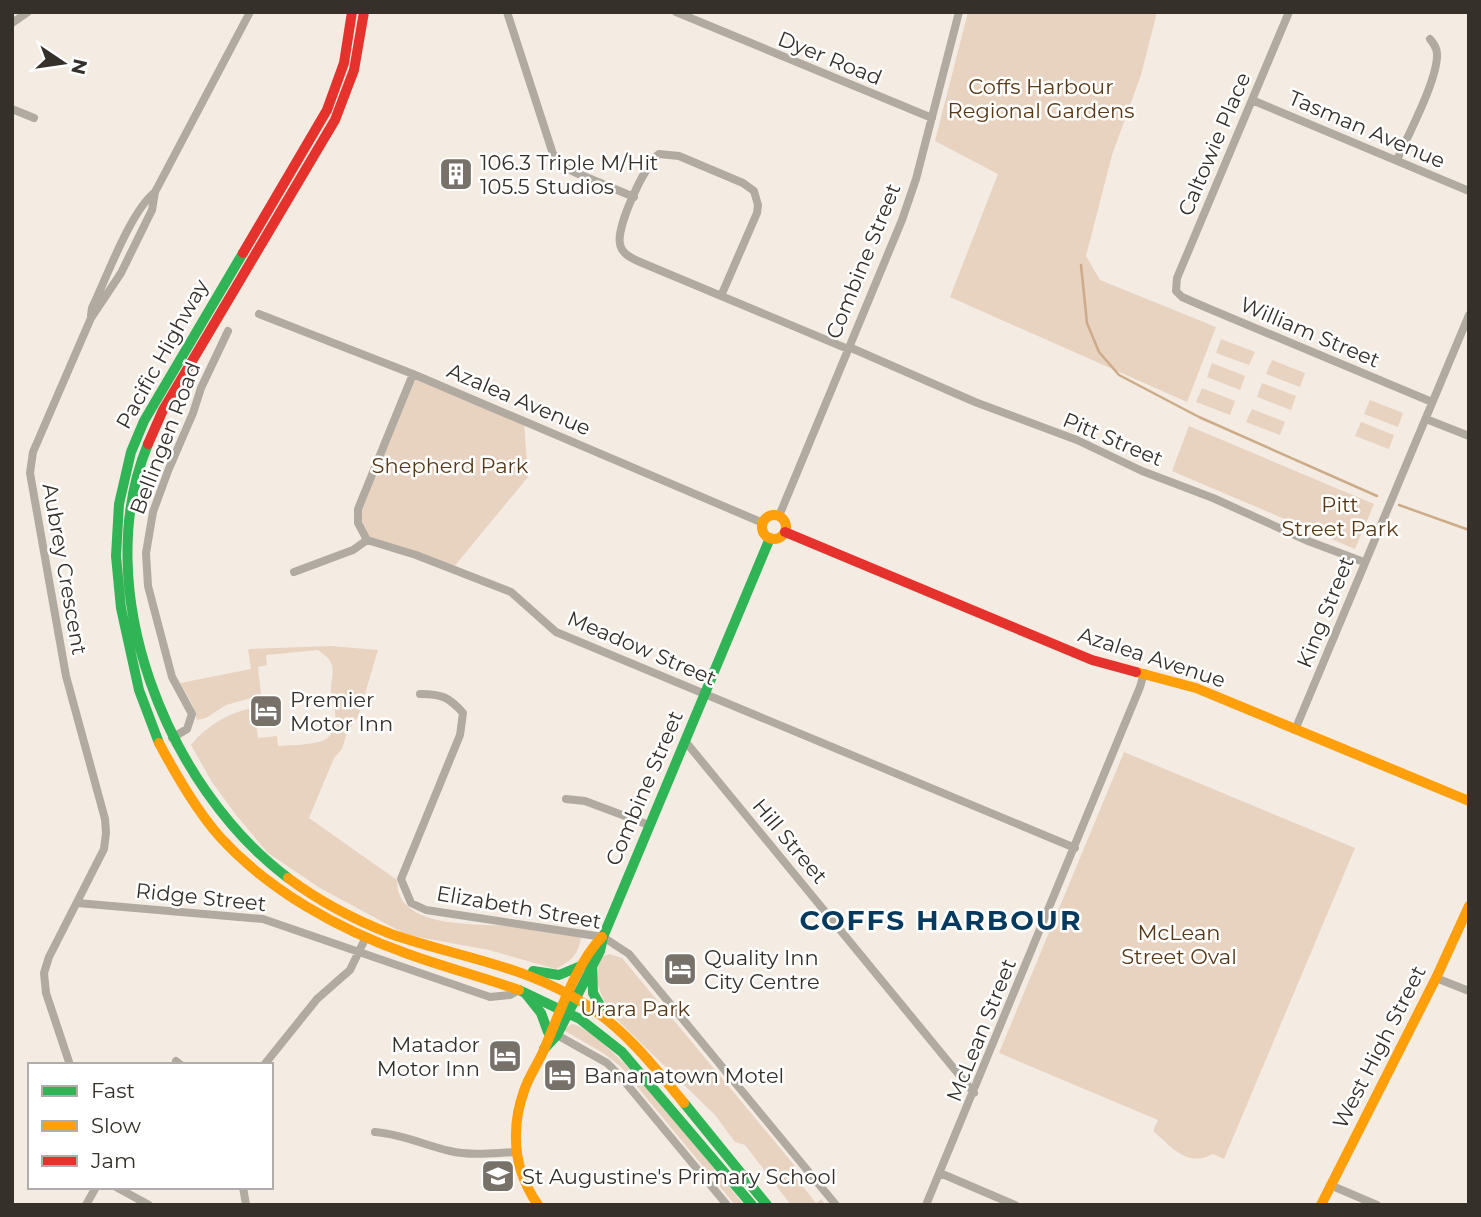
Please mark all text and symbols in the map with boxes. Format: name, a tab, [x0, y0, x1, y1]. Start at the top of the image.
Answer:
street label: Dyer Road	[774, 26, 886, 90]
north arrow	[28, 28, 98, 98]
text: N	[66, 57, 92, 77]
street label: Caltowie Place	[1173, 69, 1255, 219]
park label: Coffs Harbour Regional Gardens	[948, 74, 1134, 123]
street label: Tasman Avenue	[1285, 85, 1449, 173]
place label: 106.3 Triple M/Hit 105.5 Studios	[480, 150, 658, 199]
building icon: 106.3 Triple M/Hit 105.5 Studios	[437, 155, 475, 193]
street label: Combine Street	[820, 180, 906, 342]
street label: Pacific Highway	[111, 274, 214, 433]
street label: William Street	[1236, 291, 1384, 373]
street label: Bellingen Road	[124, 358, 206, 518]
street label: Azalea Avenue	[444, 358, 594, 440]
street label: Pitt Street	[1059, 407, 1167, 471]
park label: Shepherd Park	[372, 453, 529, 478]
street label: Aubrey Crescent	[38, 481, 92, 657]
park label: Pitt Street Park	[1282, 492, 1399, 541]
street label: King Street	[1291, 553, 1359, 671]
street label: Meadow Street	[564, 605, 720, 691]
street label: Azalea Avenue	[1075, 621, 1229, 693]
place label: Premier Motor Inn	[290, 687, 393, 736]
hotel icon: Premier Motor Inn	[247, 692, 285, 730]
street label: Combine Street	[600, 707, 688, 869]
street label: Hill Street	[747, 794, 833, 888]
street label: Ridge Street	[134, 878, 268, 916]
street label: Elizabeth Street	[435, 880, 603, 934]
district label: COFFS HARBOUR	[800, 903, 1082, 937]
park label: McLean Street Oval	[1121, 920, 1237, 969]
place label: Quality Inn City Centre	[704, 945, 820, 994]
hotel icon: Quality Inn City Centre	[661, 950, 699, 988]
street label: McLean Street	[941, 955, 1021, 1105]
street label: West High Street	[1327, 961, 1431, 1133]
park label: Urara Park	[580, 996, 690, 1021]
place label: Matador Motor Inn	[377, 1032, 480, 1081]
hotel icon: Matador Motor Inn	[486, 1037, 524, 1075]
hotel icon: Bananatown Motel	[541, 1056, 579, 1094]
legend	[28, 1063, 273, 1189]
place label: Bananatown Motel	[584, 1063, 784, 1088]
text: Fast	[91, 1078, 135, 1103]
text: Slow	[91, 1113, 141, 1138]
text: Jam	[90, 1148, 136, 1173]
school or university icon: St Augustine's Primary School	[479, 1157, 517, 1195]
place label: St Augustine's Primary School	[522, 1164, 836, 1189]

